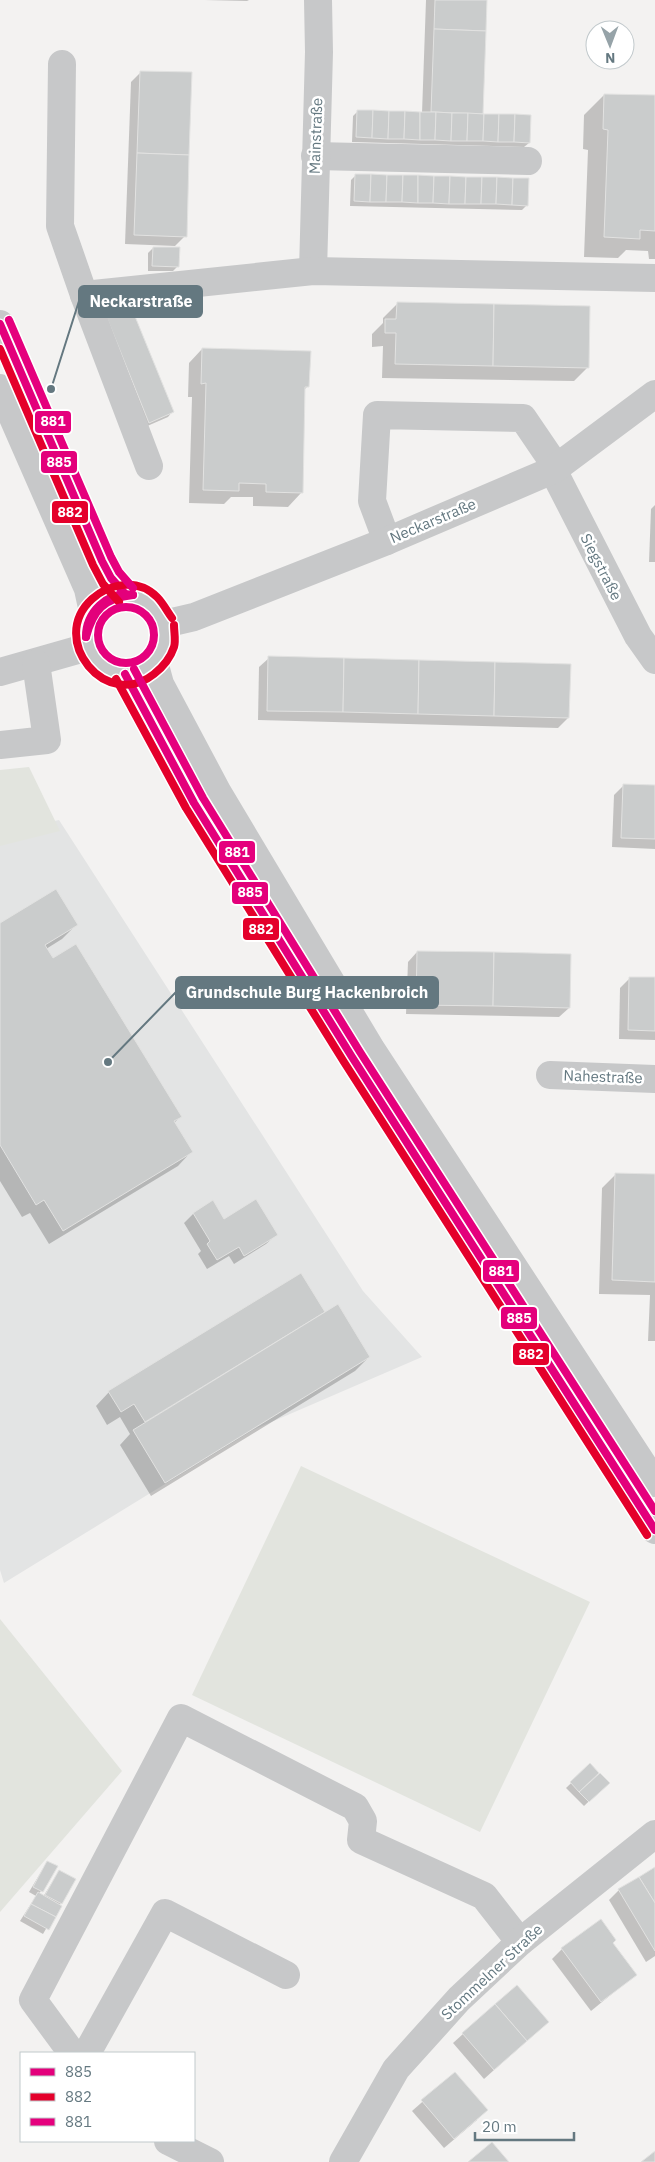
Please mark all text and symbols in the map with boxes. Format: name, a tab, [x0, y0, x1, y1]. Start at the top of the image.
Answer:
north arrow	[585, 20, 635, 70]
text: N	[605, 49, 615, 67]
street label: Mainstraße	[305, 98, 326, 174]
callout: Neckarstraße	[79, 286, 202, 317]
text: Neckarstraße	[89, 291, 193, 311]
line badge: 881	[34, 410, 72, 434]
text: 881	[40, 412, 66, 430]
line badge: 885	[40, 450, 78, 474]
text: 885	[46, 453, 72, 471]
street label: Neckarstraße	[387, 494, 479, 547]
line badge: 882	[51, 500, 89, 524]
text: 882	[57, 503, 83, 521]
street label: Siegstraße	[577, 530, 626, 603]
line badge: 881	[218, 840, 256, 864]
text: 881	[224, 843, 250, 861]
line badge: 885	[231, 881, 269, 905]
text: 885	[237, 883, 263, 901]
line badge: 882	[242, 917, 280, 941]
text: 882	[248, 920, 274, 938]
callout: Grundschule Burg Hackenbroich	[176, 977, 438, 1008]
text: Grundschule Burg Hackenbroich	[186, 982, 428, 1002]
street label: Nahestraße	[563, 1066, 643, 1087]
line badge: 881	[482, 1259, 520, 1283]
text: 881	[488, 1262, 514, 1280]
line badge: 885	[500, 1306, 538, 1330]
text: 885	[506, 1309, 532, 1327]
line badge: 882	[512, 1342, 550, 1366]
text: 882	[518, 1345, 544, 1363]
street label: Stommelner Straße	[437, 1920, 546, 2024]
legend	[20, 2052, 195, 2142]
text: 885	[65, 2062, 92, 2081]
text: 882	[65, 2087, 92, 2106]
scale bar	[475, 2110, 574, 2142]
text: 881	[65, 2112, 92, 2131]
text: 20 m	[482, 2117, 517, 2136]

